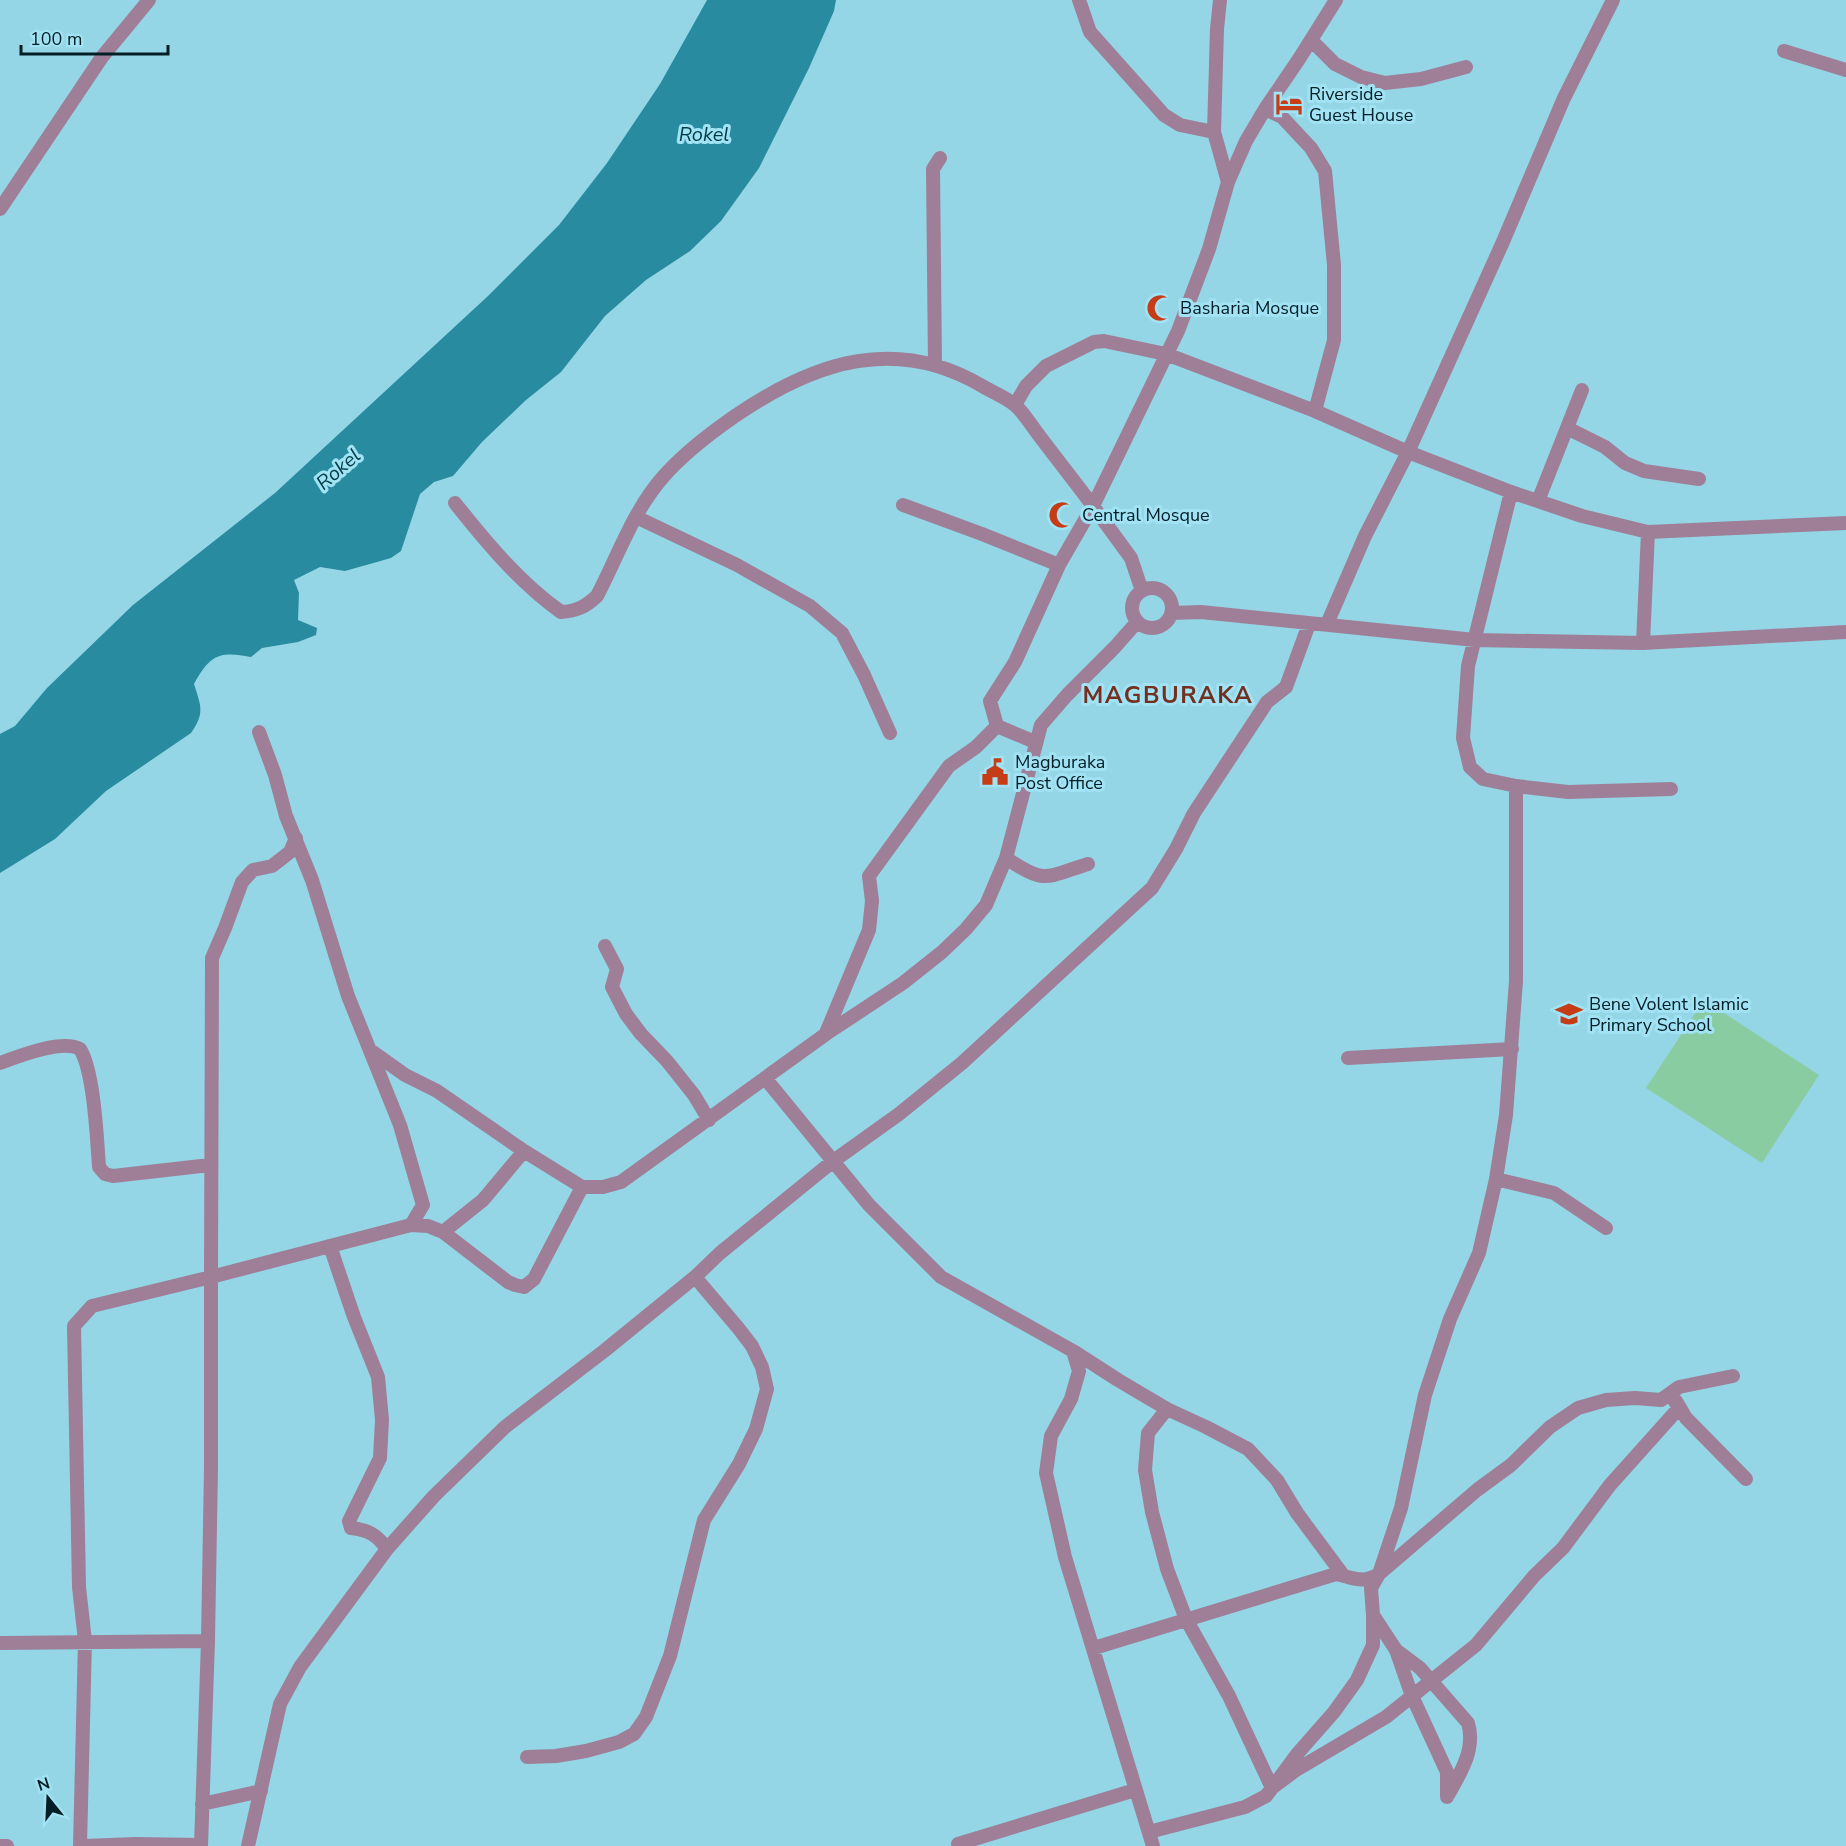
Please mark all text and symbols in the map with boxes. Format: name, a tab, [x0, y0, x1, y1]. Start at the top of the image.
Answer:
scale bar	[21, 18, 168, 56]
text: 100 m	[30, 27, 82, 51]
place label: Riverside Guest House	[1309, 82, 1413, 127]
hotel icon: Riverside Guest House	[1274, 89, 1304, 119]
water label: Rokel	[679, 121, 729, 148]
mosque icon: Basharia Mosque	[1145, 293, 1175, 323]
place label: Basharia Mosque	[1180, 296, 1319, 320]
water label: Rokel	[310, 443, 366, 496]
mosque icon: Central Mosque	[1047, 500, 1077, 530]
place label: Central Mosque	[1082, 503, 1210, 527]
district label: MAGBURAKA	[1083, 679, 1253, 711]
place label: Magburaka Post Office	[1015, 750, 1105, 795]
public building icon: Magburaka Post Office	[980, 757, 1010, 787]
place label: Bene Volent Islamic Primary School	[1589, 992, 1749, 1037]
school or university icon: Bene Volent Islamic Primary School	[1554, 999, 1584, 1029]
north arrow	[18, 1768, 78, 1828]
text: N	[35, 1772, 53, 1797]

